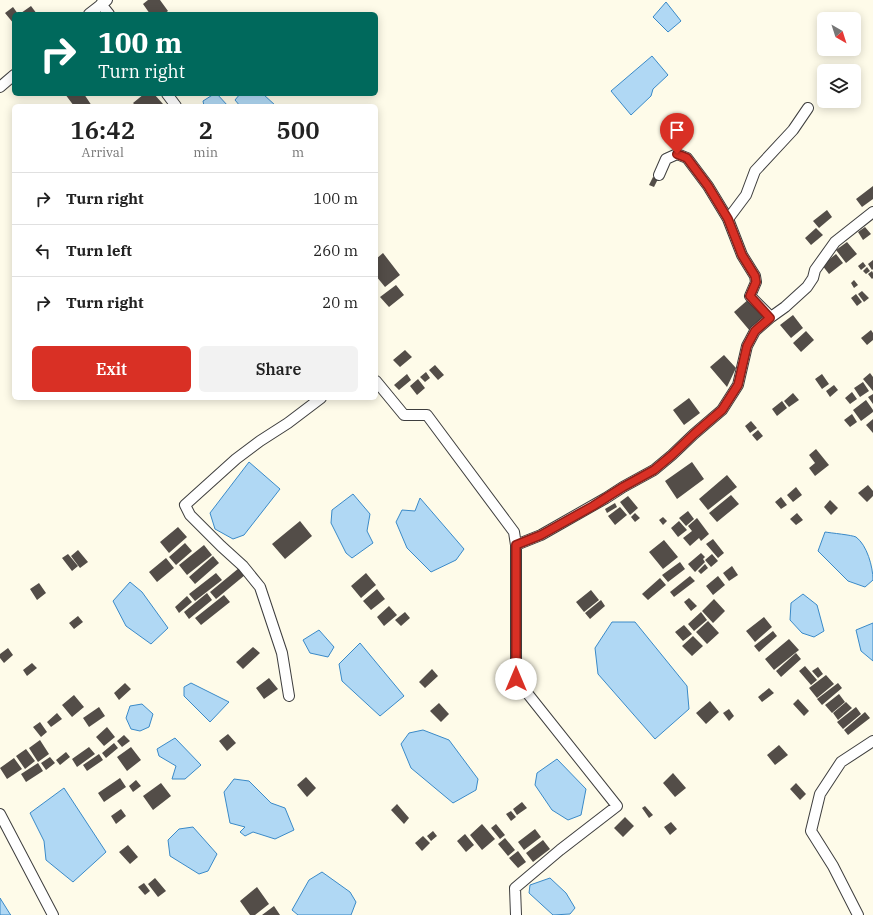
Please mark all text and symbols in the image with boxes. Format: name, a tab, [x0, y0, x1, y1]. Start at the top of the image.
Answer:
north arrow	[817, 12, 861, 56]
map controls	[817, 12, 861, 108]
text: 100 m	[98, 24, 182, 61]
icon: right	[32, 28, 84, 80]
text: Turn right	[98, 60, 185, 83]
button: layers	[817, 64, 861, 108]
pin	[660, 113, 694, 154]
text: 16:42	[70, 114, 135, 146]
text: 2	[199, 114, 213, 146]
text: 500	[276, 114, 320, 146]
icon: arrive	[666, 119, 688, 141]
text: Arrival	[82, 144, 124, 161]
text: min	[193, 144, 218, 161]
text: m	[292, 144, 304, 161]
icon: right	[32, 188, 54, 210]
text: Turn right	[66, 189, 144, 208]
text: 100 m	[313, 189, 358, 208]
icon: left	[32, 240, 54, 262]
text: Turn left	[66, 241, 132, 260]
text: 260 m	[313, 241, 358, 260]
icon: right	[32, 292, 54, 314]
text: Turn right	[66, 293, 144, 312]
text: 20 m	[322, 293, 358, 312]
button: Exit	[32, 346, 191, 392]
button: Share	[199, 346, 358, 392]
position arrow	[495, 658, 537, 700]

